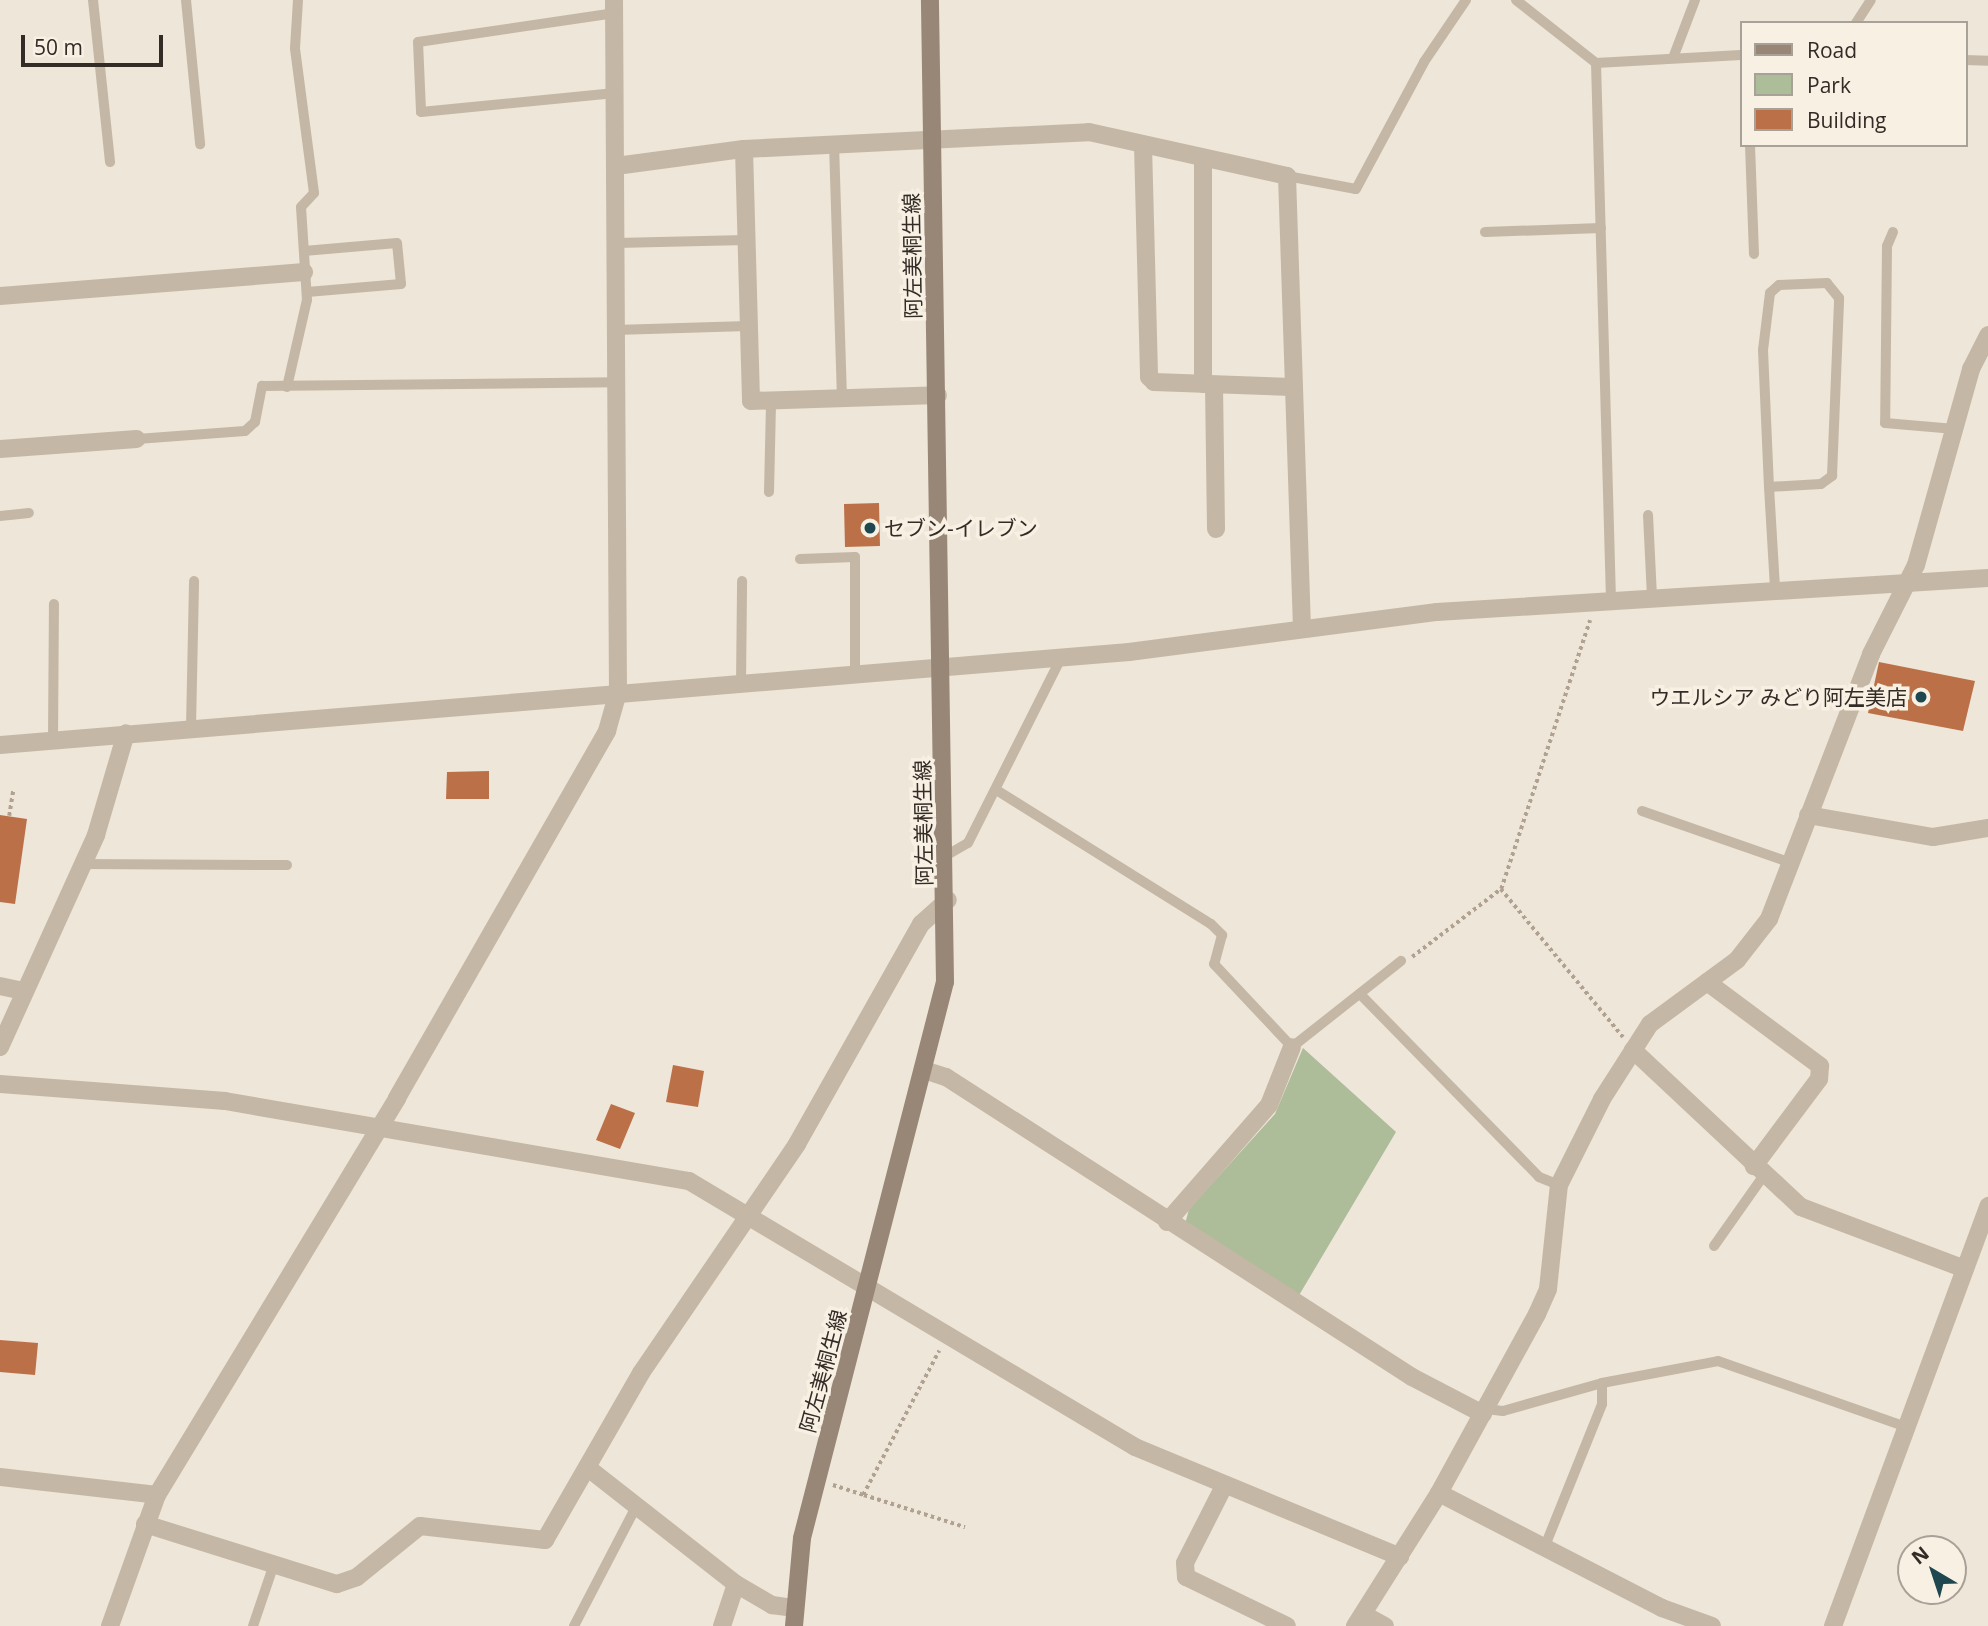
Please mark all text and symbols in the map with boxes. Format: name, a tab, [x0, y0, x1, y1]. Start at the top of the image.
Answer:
scale bar	[24, 21, 166, 65]
legend	[1740, 21, 1967, 147]
text: 50 m	[34, 33, 83, 61]
text: Road	[1807, 36, 1857, 64]
text: Park	[1807, 71, 1851, 99]
text: Building	[1807, 106, 1886, 134]
street label: 阿左美桐生線	[898, 193, 926, 319]
place label: セブン-イレブン	[884, 515, 1038, 541]
marker: セブン-イレブン	[862, 520, 878, 536]
place label: ウエルシア みどり阿左美店	[1650, 684, 1907, 710]
marker: ウエルシア みどり阿左美店	[1913, 689, 1929, 705]
street label: 阿左美桐生線	[909, 760, 937, 886]
street label: 阿左美桐生線	[795, 1307, 851, 1435]
north arrow	[1897, 1535, 1967, 1605]
text: N	[1906, 1540, 1934, 1570]

